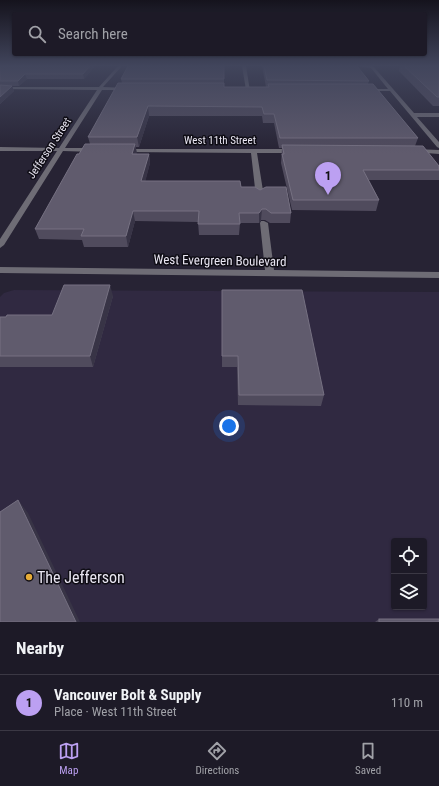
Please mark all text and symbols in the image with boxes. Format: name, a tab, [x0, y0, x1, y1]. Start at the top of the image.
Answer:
search box	[12, 12, 427, 56]
icon: search	[26, 23, 48, 45]
text: Search here	[58, 25, 128, 43]
street label: Jefferson Street	[25, 115, 74, 181]
street label: West 11th Street	[184, 134, 256, 147]
pin: 1	[315, 162, 341, 195]
street label: West Evergreen Boulevard	[153, 252, 287, 269]
your location	[219, 416, 239, 436]
map controls	[391, 538, 427, 610]
button: locate	[391, 538, 427, 574]
place label: The Jefferson	[37, 568, 125, 587]
marker: The Jefferson	[24, 572, 34, 582]
button: layers	[391, 574, 427, 610]
text: Nearby	[16, 638, 64, 658]
text: Vancouver Bolt & Supply	[54, 686, 201, 704]
text: 1	[26, 695, 32, 710]
text: 110 m	[391, 695, 423, 710]
text: Place · West 11th Street	[54, 704, 177, 719]
tab: Map	[58, 740, 80, 777]
tab: Directions	[195, 740, 239, 777]
tab: Saved	[355, 740, 381, 777]

